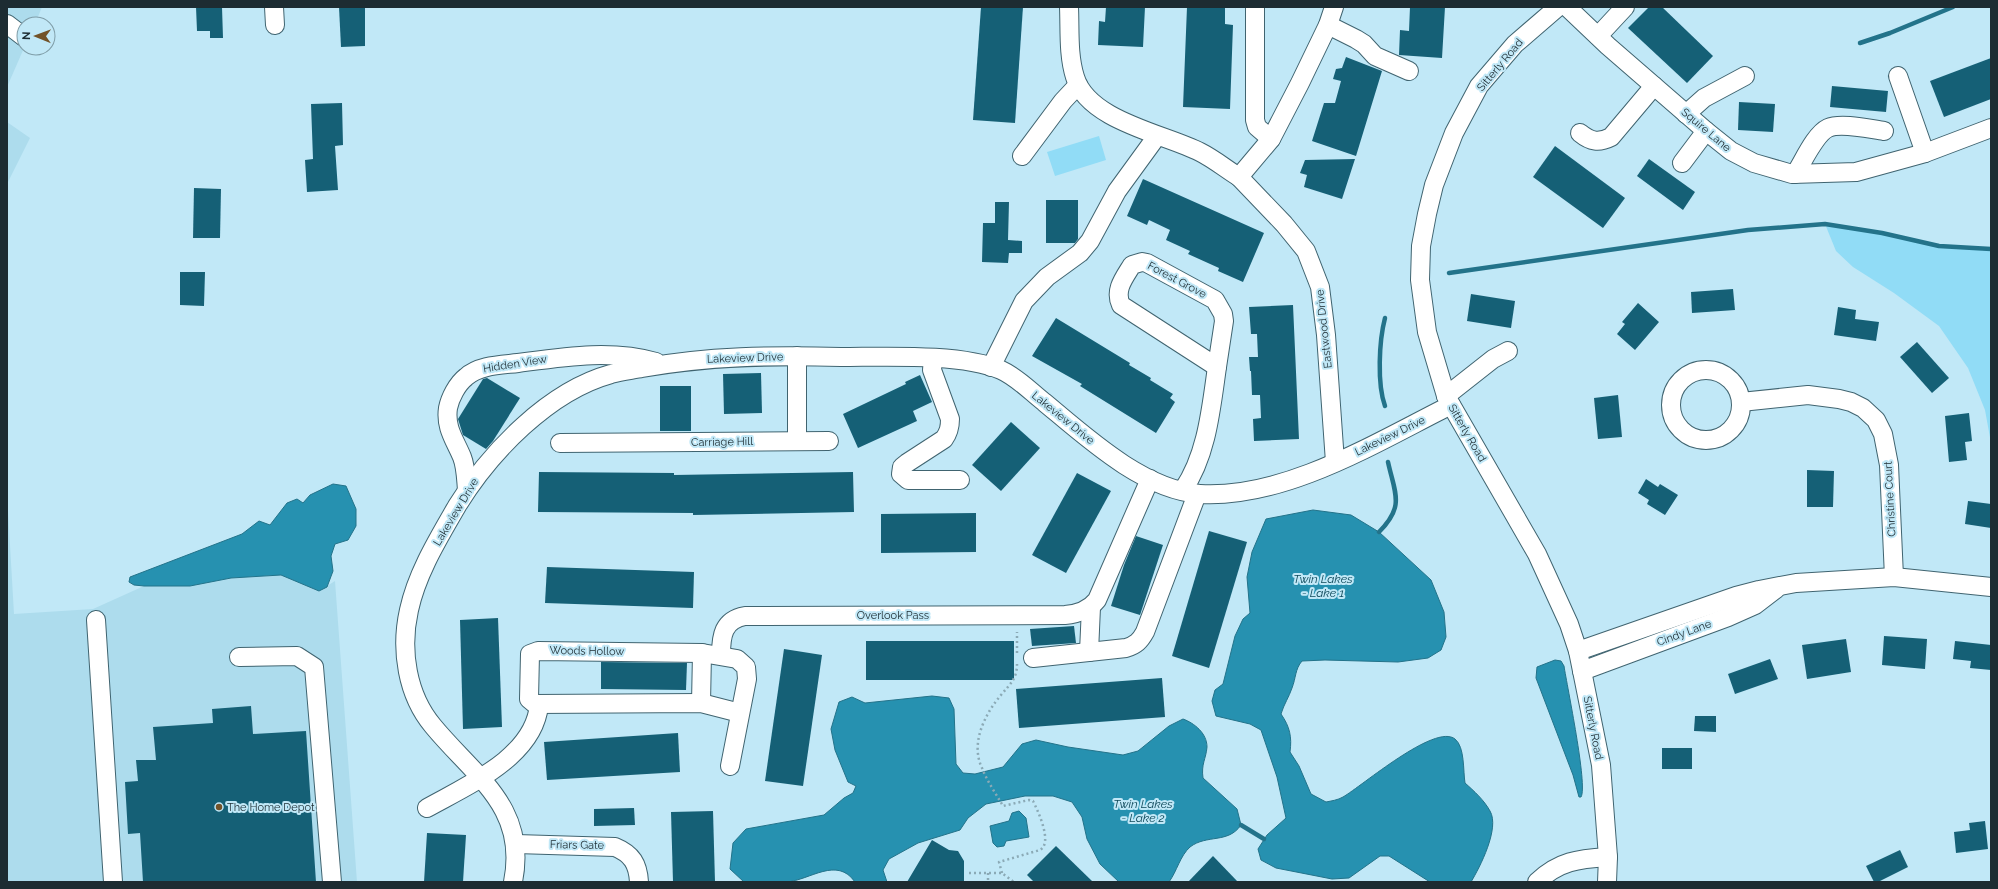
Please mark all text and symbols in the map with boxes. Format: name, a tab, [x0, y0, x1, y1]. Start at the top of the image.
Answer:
north arrow	[16, 16, 56, 56]
text: N	[20, 32, 33, 40]
street label: Sitterly Road	[1474, 36, 1526, 94]
street label: Squire Lane	[1679, 106, 1734, 155]
street label: Forest Grove	[1145, 259, 1209, 301]
street label: Eastwood Drive	[1313, 288, 1335, 369]
street label: Lakeview Drive	[707, 350, 784, 366]
street label: Hidden View	[482, 353, 548, 375]
street label: Lakeview Drive	[1029, 389, 1097, 447]
street label: Sitterly Road	[1445, 402, 1489, 464]
street label: Lakeview Drive	[1353, 413, 1428, 459]
street label: Carriage Hill	[691, 435, 753, 449]
street label: Christine Court	[1882, 461, 1898, 537]
street label: Lakeview Drive	[431, 475, 482, 548]
water label: Twin Lakes - Lake 1	[1293, 572, 1353, 600]
street label: Overlook Pass	[857, 609, 929, 622]
street label: Cindy Lane	[1655, 617, 1713, 649]
street label: Woods Hollow	[550, 644, 624, 658]
street label: Sitterly Road	[1580, 695, 1606, 761]
water label: Twin Lakes - Lake 2	[1113, 797, 1173, 825]
place label: The Home Depot	[227, 801, 315, 814]
marker: The Home Depot	[214, 802, 224, 812]
street label: Friars Gate	[550, 838, 605, 852]

